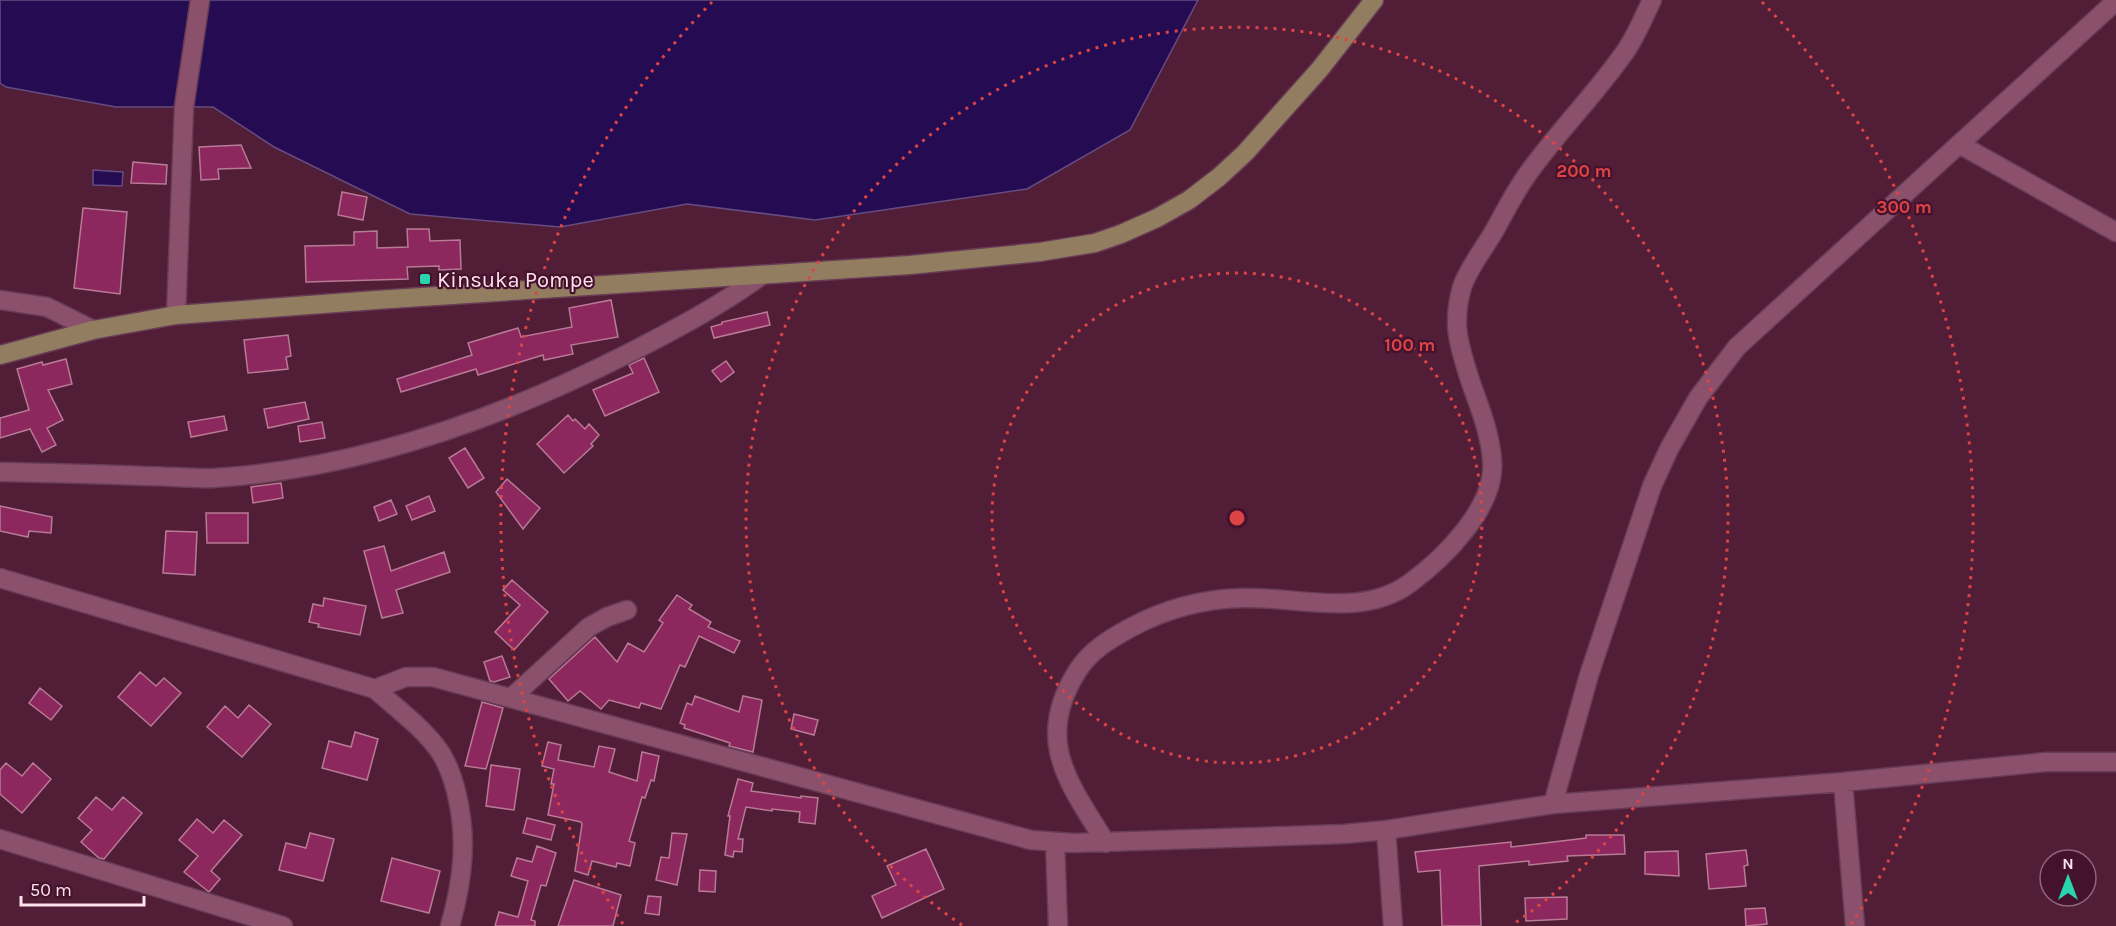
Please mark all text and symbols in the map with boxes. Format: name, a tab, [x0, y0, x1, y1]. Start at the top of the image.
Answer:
text: 200 m	[1556, 160, 1612, 182]
text: 300 m	[1876, 196, 1932, 218]
place label: Kinsuka Pompe	[437, 267, 594, 293]
marker: Kinsuka Pompe	[418, 272, 432, 286]
text: 100 m	[1385, 334, 1435, 356]
centre of rings	[1227, 508, 1247, 528]
north arrow	[2038, 848, 2098, 908]
text: N	[2062, 854, 2074, 873]
scale bar	[21, 869, 144, 907]
text: 50 m	[30, 879, 72, 901]

